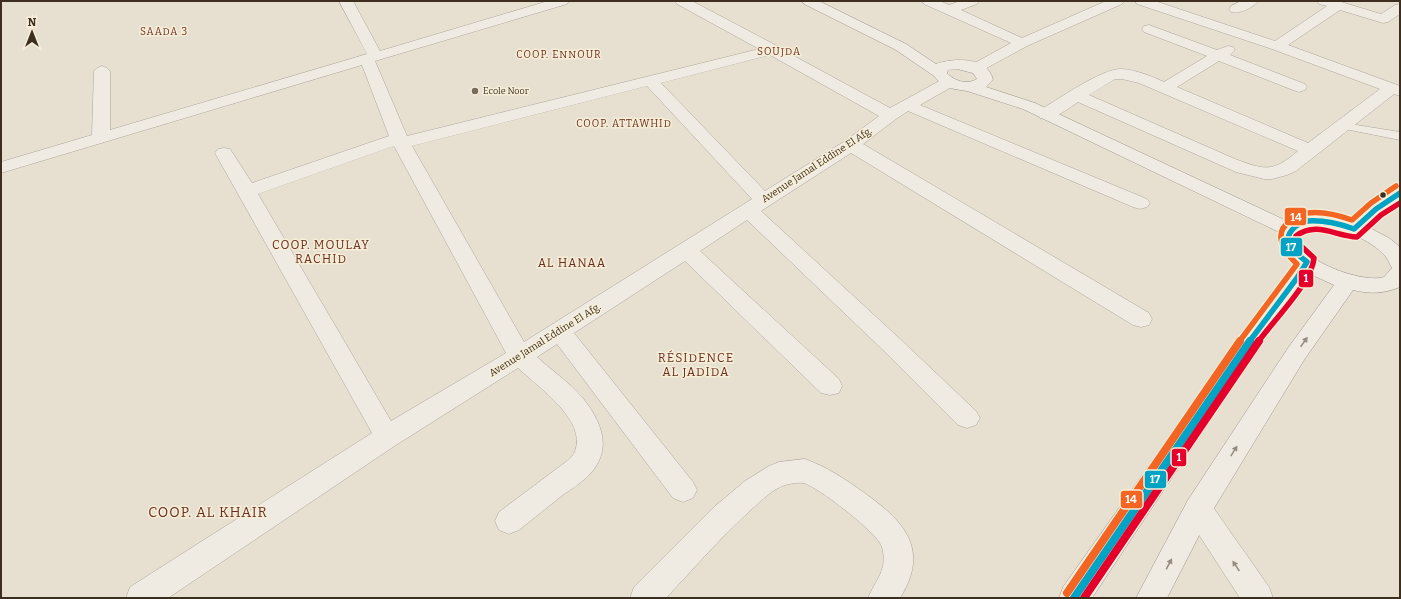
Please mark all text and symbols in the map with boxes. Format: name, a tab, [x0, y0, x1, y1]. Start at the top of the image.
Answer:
north arrow	[12, 12, 52, 52]
text: N	[28, 16, 37, 29]
district label: SAADA 3	[140, 26, 188, 38]
district label: SOUJDA	[757, 46, 801, 58]
district label: COOP. ENNOUR	[516, 49, 602, 61]
marker: Ecole Noor	[470, 86, 480, 96]
place label: Ecole Noor	[483, 86, 529, 96]
district label: COOP. ATTAWHID	[576, 118, 672, 130]
street label: Avenue Jamal Eddine El Afg.	[759, 125, 875, 205]
unlabelled marker	[1378, 190, 1388, 200]
line badge: 14	[1284, 207, 1307, 226]
text: 14	[1290, 211, 1302, 224]
line badge: 17	[1280, 237, 1303, 257]
district label: COOP. MOULAY RACHID	[272, 238, 370, 266]
text: 17	[1286, 241, 1296, 254]
district label: AL HANAA	[538, 256, 606, 270]
line badge: 1	[1298, 269, 1314, 288]
text: 1	[1304, 272, 1309, 285]
street label: Avenue Jamal Eddine El Afg.	[487, 301, 603, 379]
one-way arrow	[1300, 337, 1308, 347]
district label: RÉSIDENCE AL JADIDA	[658, 350, 734, 379]
one-way arrow	[1230, 446, 1238, 456]
line badge: 1	[1171, 448, 1187, 467]
text: 1	[1177, 451, 1182, 464]
line badge: 17	[1144, 470, 1167, 489]
text: 17	[1150, 473, 1160, 486]
line badge: 14	[1120, 490, 1143, 509]
text: 14	[1125, 493, 1137, 506]
district label: COOP. AL KHAIR	[148, 504, 268, 521]
one-way arrow	[1165, 558, 1172, 569]
one-way arrow	[1232, 560, 1240, 571]

